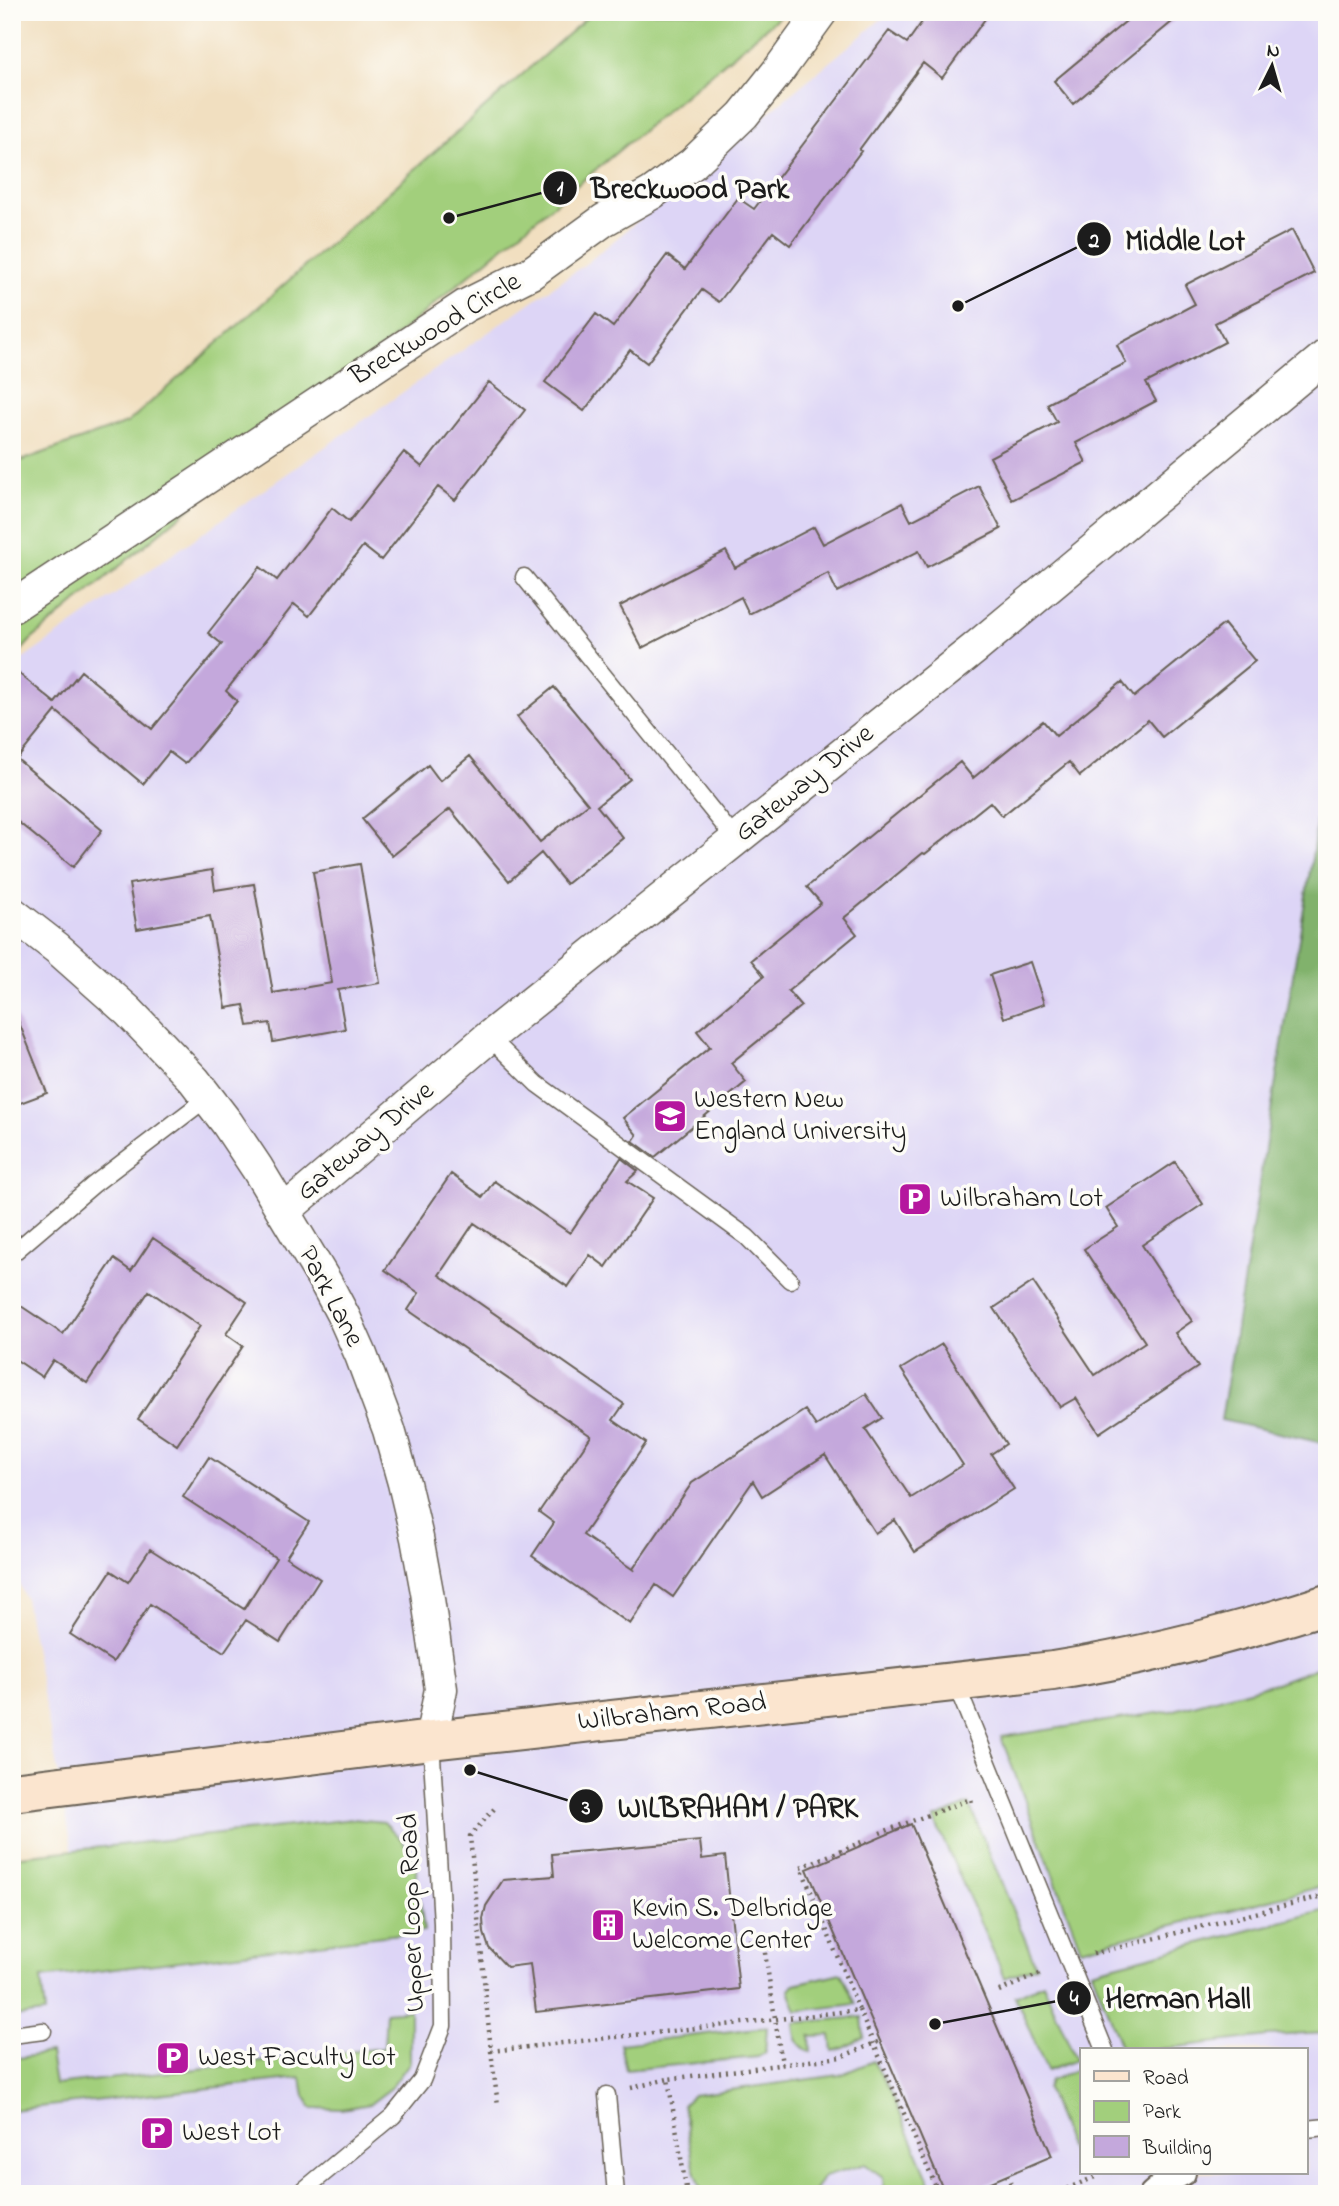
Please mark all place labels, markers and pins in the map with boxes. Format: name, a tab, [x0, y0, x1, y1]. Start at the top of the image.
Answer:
callout: Breckwood Park	[542, 162, 804, 213]
callout: Middle Lot	[1076, 214, 1259, 265]
place label: Western New England University	[694, 1080, 906, 1153]
school or university icon: Western New England University	[651, 1097, 689, 1135]
place label: Wilbraham Lot	[940, 1179, 1103, 1220]
parking icon: Wilbraham Lot	[896, 1180, 934, 1218]
callout: WILBRAHAM / PARK	[569, 1781, 872, 1832]
place label: Kevin S. Delbridge Welcome Center	[632, 1889, 833, 1962]
building icon: Kevin S. Delbridge Welcome Center	[589, 1906, 627, 1944]
callout: Herman Hall	[1056, 1972, 1265, 2023]
place label: West Faculty Lot	[198, 2038, 396, 2079]
parking icon: West Faculty Lot	[154, 2039, 192, 2077]
place label: West Lot	[182, 2113, 281, 2154]
parking icon: West Lot	[138, 2114, 176, 2152]

